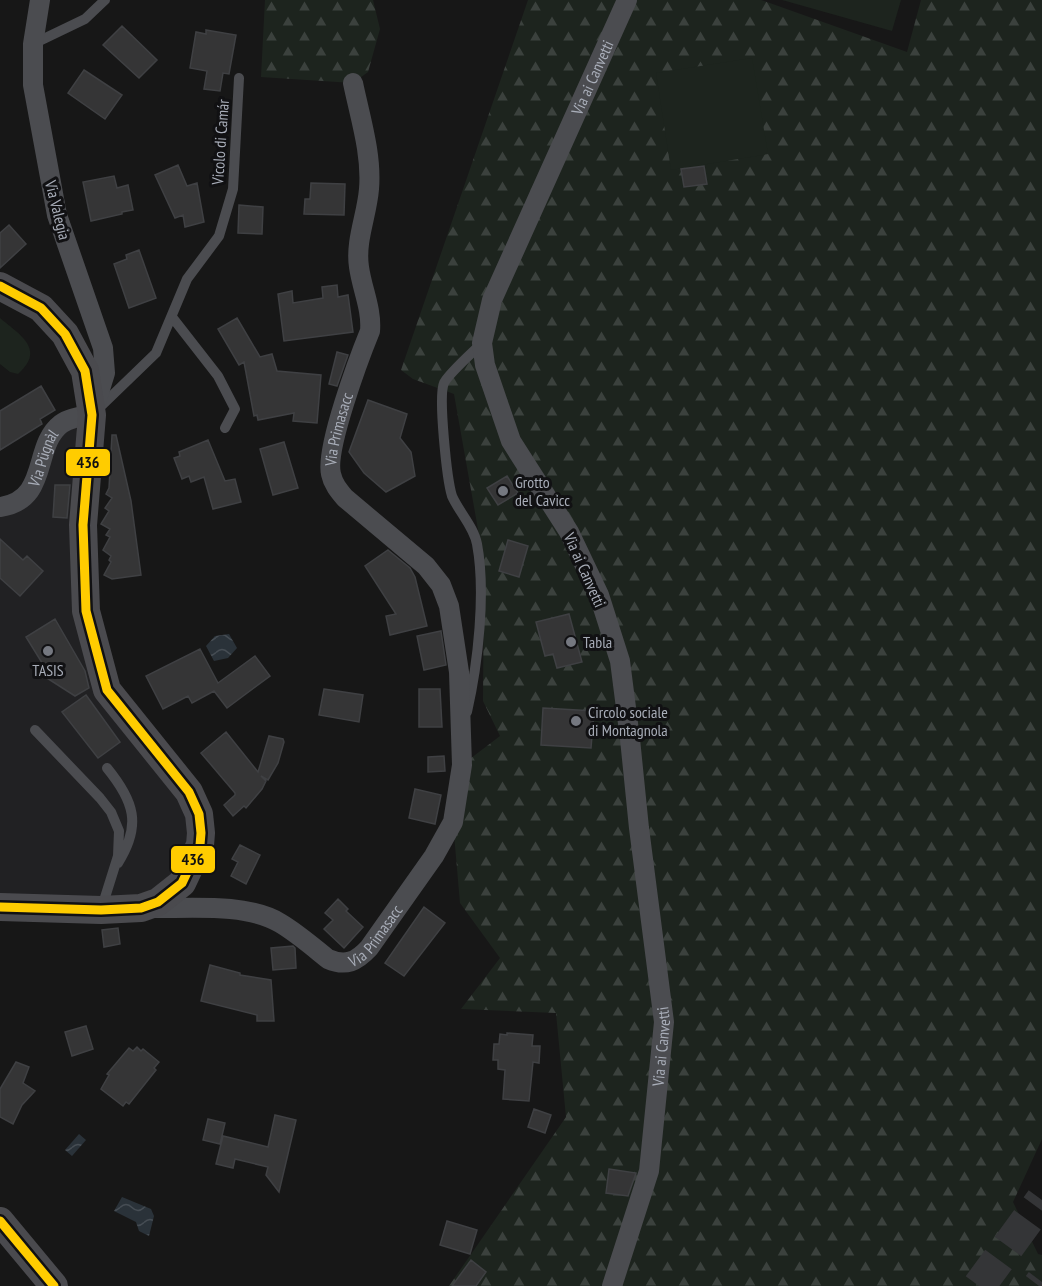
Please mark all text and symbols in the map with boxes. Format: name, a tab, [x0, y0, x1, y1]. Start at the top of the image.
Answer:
street label: Via ai Canvetti	[566, 37, 618, 119]
street label: Vicolo di Camár	[207, 98, 233, 186]
street label: Via Valegia	[41, 177, 75, 242]
street label: Via Primasacc	[320, 389, 357, 468]
street label: Via Pügnàl	[23, 425, 62, 491]
line badge: 436	[65, 448, 111, 477]
text: 436	[77, 452, 100, 472]
place label: Grotto del Cavicc	[515, 472, 570, 510]
marker: Grotto del Cavicc	[496, 484, 510, 498]
street label: Via ai Canvetti	[559, 529, 610, 610]
place label: Tabla	[583, 632, 612, 652]
marker: Tabla	[564, 635, 578, 649]
marker: TASIS	[41, 644, 55, 658]
place label: TASIS	[32, 660, 64, 680]
place label: Circolo sociale di Montagnola	[588, 702, 668, 740]
marker: Circolo sociale di Montagnola	[569, 714, 583, 728]
line badge: 436	[170, 845, 216, 874]
text: 436	[182, 849, 205, 869]
street label: Via Primasacc	[345, 900, 407, 972]
street label: Via ai Canvetti	[647, 1006, 674, 1088]

